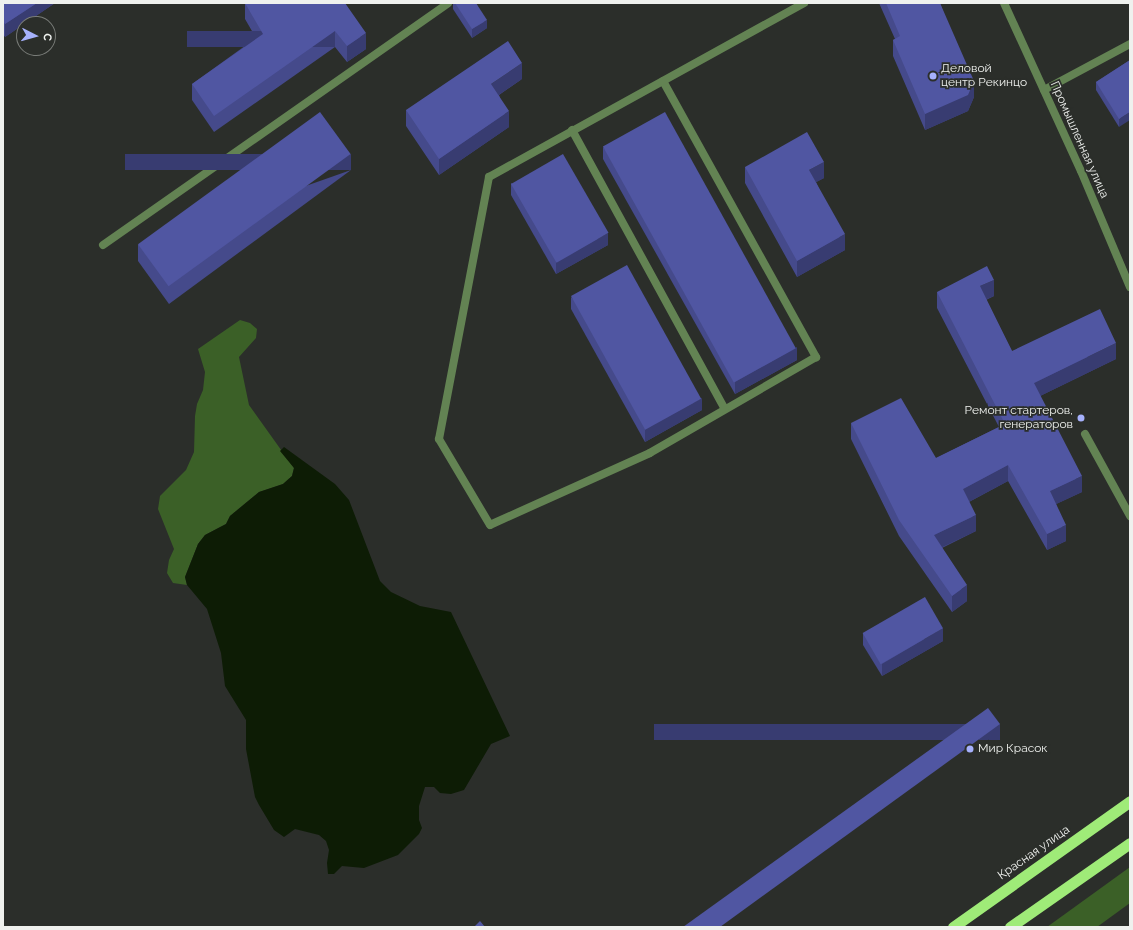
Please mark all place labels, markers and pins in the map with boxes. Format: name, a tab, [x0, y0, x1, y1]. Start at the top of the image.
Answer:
place label: Деловой центр Рекинцо	[941, 62, 1027, 90]
marker: Деловой центр Рекинцо	[928, 71, 938, 81]
place label: Ремонт стартеров, генераторов	[965, 404, 1073, 432]
marker: Ремонт стартеров, генераторов	[1076, 413, 1086, 423]
place label: Мир Красок	[978, 742, 1048, 756]
marker: Мир Красок	[965, 744, 975, 754]

